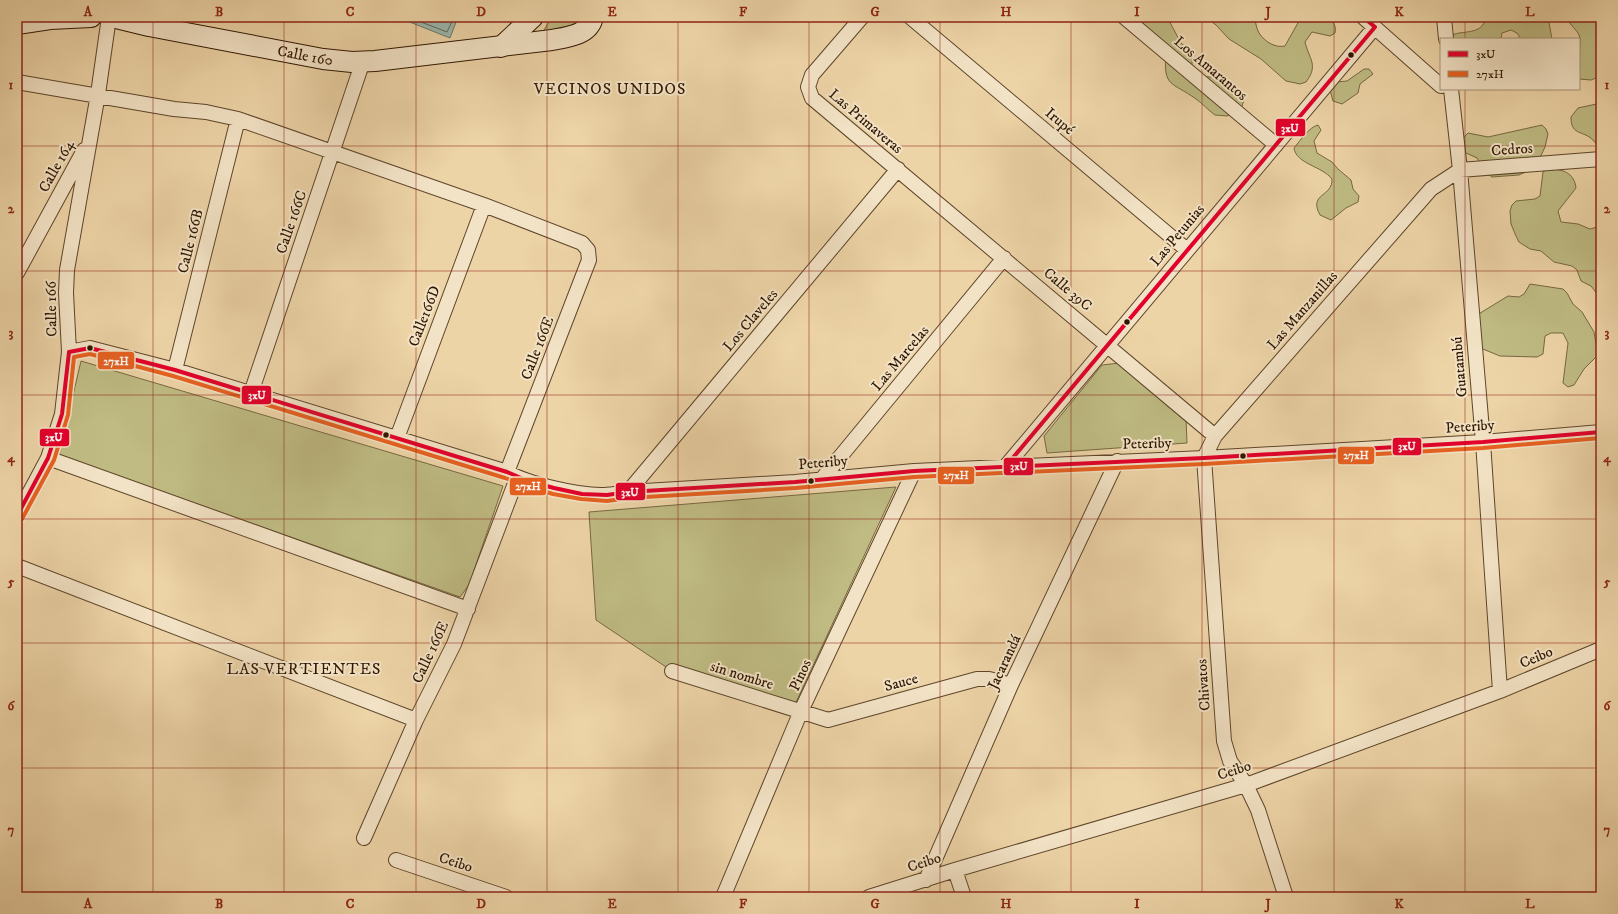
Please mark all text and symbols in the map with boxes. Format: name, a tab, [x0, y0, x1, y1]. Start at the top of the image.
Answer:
text: A	[83, 4, 93, 20]
text: B	[215, 4, 223, 20]
text: C	[346, 4, 355, 20]
text: D	[476, 4, 486, 20]
text: E	[607, 4, 617, 20]
text: F	[739, 4, 748, 20]
text: G	[870, 4, 880, 20]
text: H	[1001, 4, 1012, 20]
text: I	[1134, 4, 1140, 20]
text: J	[1263, 4, 1271, 21]
text: K	[1394, 4, 1404, 20]
text: L	[1525, 4, 1535, 20]
street label: Los Amarantos	[1170, 32, 1251, 105]
legend	[1440, 38, 1580, 90]
street label: Calle 160	[276, 42, 334, 70]
text: 3xU	[1476, 47, 1495, 62]
unlabelled marker	[1346, 50, 1356, 60]
text: 27xH	[1476, 67, 1504, 82]
text: 1	[9, 77, 14, 93]
text: 1	[1605, 77, 1610, 93]
district label: VECINOS UNIDOS	[533, 79, 686, 99]
street label: Las Primaveras	[825, 85, 907, 158]
street label: Irupé	[1041, 104, 1079, 140]
line badge: 3xU	[1275, 118, 1306, 137]
text: 3xU	[1281, 122, 1299, 136]
street label: Calle 164	[34, 137, 79, 196]
street label: Cedros	[1491, 139, 1533, 160]
street label: Calle 166C	[272, 188, 311, 256]
street label: Las Petunias	[1146, 200, 1209, 270]
text: 2	[8, 201, 15, 217]
text: 2	[1604, 201, 1611, 217]
street label: Calle 166B	[173, 207, 208, 275]
street label: Calle 39C	[1039, 264, 1096, 315]
street label: Las Manzanillas	[1263, 267, 1342, 354]
street label: Calle 166	[41, 280, 61, 337]
street label: Calle166D	[404, 283, 445, 349]
street label: Los Claveles	[719, 285, 782, 355]
street label: Calle 166E	[517, 313, 558, 383]
unlabelled marker	[1122, 317, 1132, 327]
street label: Las Marcelas	[868, 322, 933, 395]
text: 3	[9, 325, 14, 341]
text: 3	[1605, 325, 1610, 341]
street label: Guatambú	[1447, 336, 1472, 398]
unlabelled marker	[85, 343, 95, 353]
line badge: 27xH	[97, 351, 135, 370]
text: 27xH	[103, 355, 130, 369]
line badge: 3xU	[241, 385, 272, 405]
text: 3xU	[248, 389, 266, 403]
street label: Peteriby	[1445, 415, 1496, 438]
line badge: 3xU	[39, 428, 70, 447]
unlabelled marker	[381, 430, 391, 440]
text: 3xU	[45, 431, 63, 445]
street label: Peteriby	[1122, 433, 1173, 454]
line badge: 3xU	[1392, 437, 1422, 456]
text: 3xU	[1398, 440, 1416, 454]
line badge: 27xH	[1337, 446, 1375, 465]
text: 27xH	[1343, 449, 1370, 463]
text: 4	[6, 450, 15, 467]
text: 4	[1602, 450, 1611, 467]
street label: Peteriby	[798, 451, 849, 474]
unlabelled marker	[1238, 451, 1248, 461]
line badge: 3xU	[1003, 457, 1034, 476]
text: 3xU	[1010, 460, 1028, 474]
line badge: 27xH	[937, 466, 975, 485]
text: 27xH	[943, 469, 970, 483]
unlabelled marker	[806, 476, 816, 486]
line badge: 27xH	[509, 477, 547, 496]
text: 27xH	[515, 480, 542, 494]
line badge: 3xU	[615, 482, 646, 501]
text: 3xU	[621, 486, 639, 500]
text: 5	[7, 574, 15, 590]
text: 5	[1603, 574, 1611, 590]
street label: Calle 166E	[408, 618, 453, 686]
street label: Jacarandá	[983, 631, 1026, 695]
street label: Ceibo	[1517, 642, 1556, 673]
street label: Pinos	[785, 656, 816, 694]
street label: sin nombre	[708, 657, 776, 694]
street label: Chivatos	[1192, 658, 1215, 711]
district label: LAS VERTIENTES	[227, 659, 381, 679]
street label: Sauce	[882, 669, 920, 696]
text: 6	[8, 698, 16, 714]
text: 6	[1604, 698, 1612, 714]
street label: Ceibo	[1215, 756, 1253, 785]
text: 7	[8, 822, 15, 838]
text: 7	[1604, 822, 1611, 838]
street label: Ceibo	[437, 848, 475, 877]
street label: Ceibo	[905, 848, 943, 877]
text: A	[83, 896, 93, 912]
text: B	[215, 896, 223, 912]
text: C	[346, 896, 355, 912]
text: D	[476, 896, 486, 912]
text: E	[607, 896, 617, 912]
text: F	[739, 896, 748, 912]
text: G	[870, 896, 880, 912]
text: H	[1001, 896, 1012, 912]
text: I	[1134, 896, 1140, 912]
text: J	[1263, 896, 1271, 913]
text: K	[1394, 896, 1404, 912]
text: L	[1525, 896, 1535, 912]

